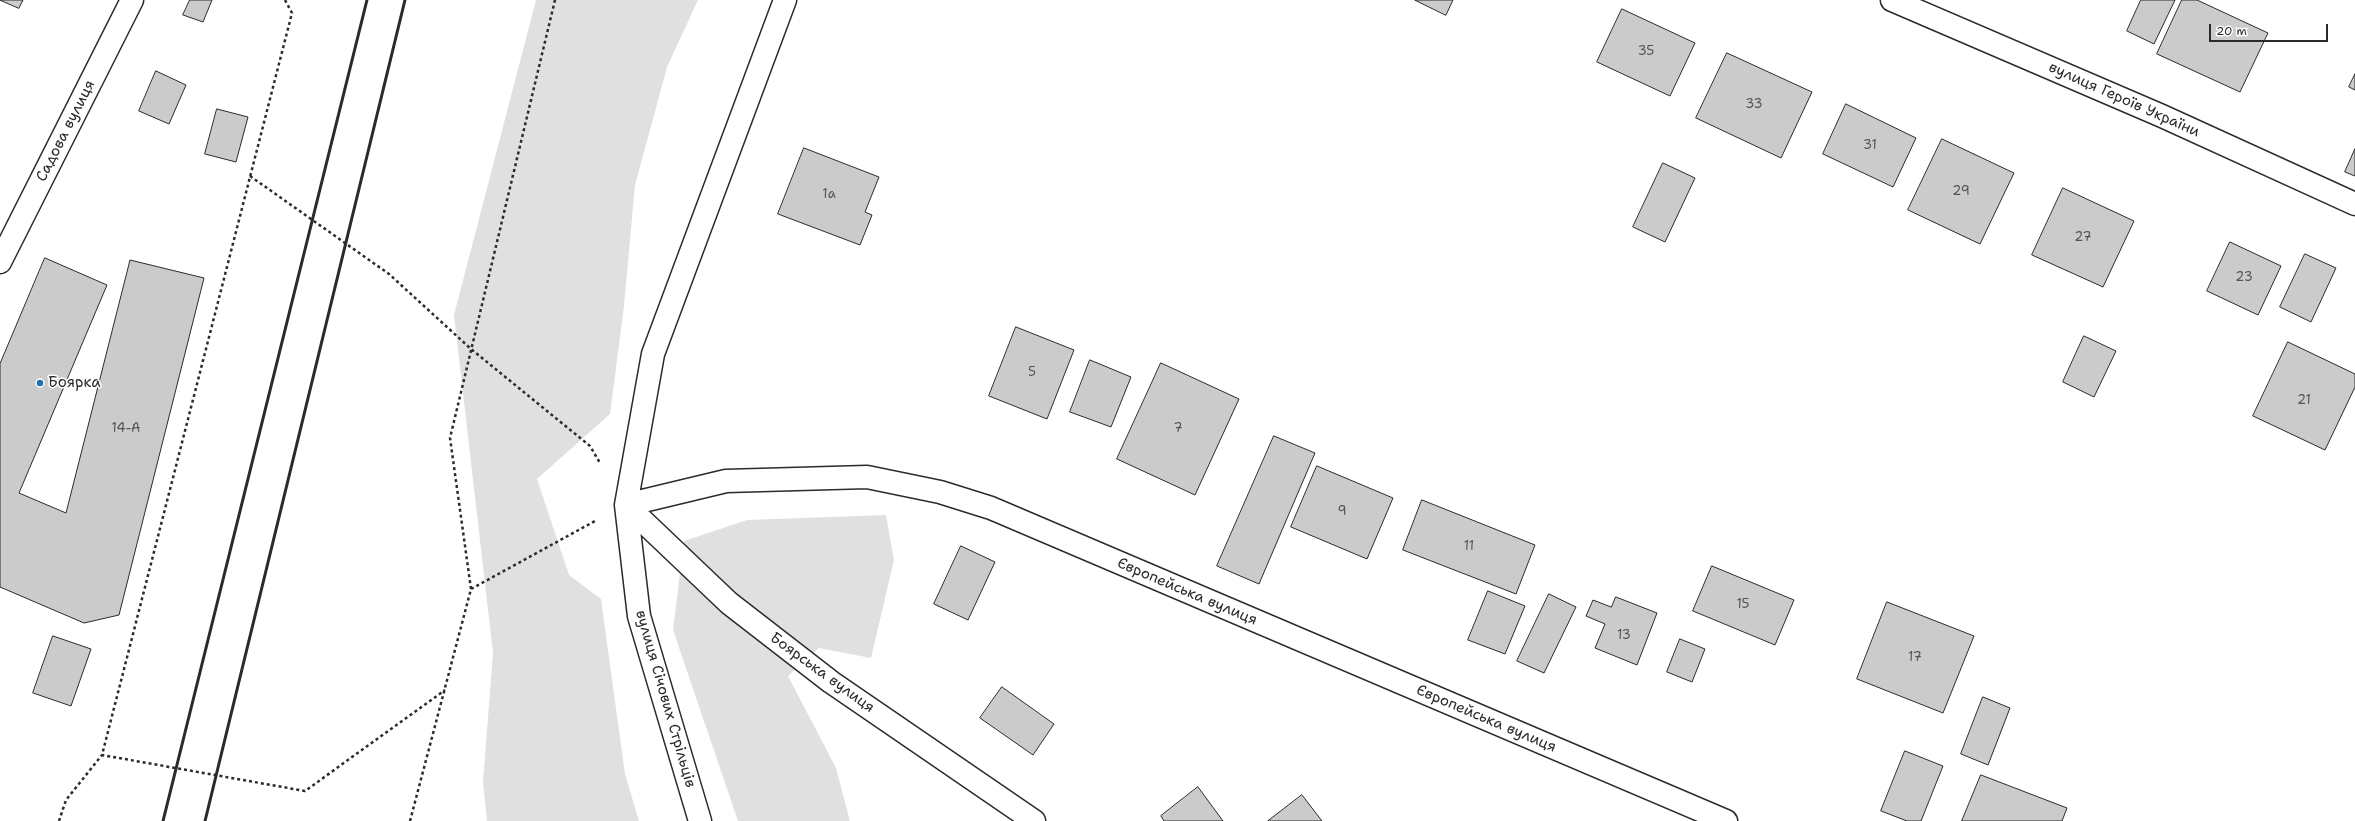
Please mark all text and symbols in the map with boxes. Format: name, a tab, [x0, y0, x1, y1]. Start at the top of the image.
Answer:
scale bar	[2211, 16, 2330, 42]
text: 20 m	[2216, 23, 2247, 39]
house number: 35	[1638, 44, 1654, 60]
street label: вулиця Героїв України	[2046, 59, 2202, 141]
street label: Садова вулиця	[33, 77, 99, 185]
house number: 33	[1745, 97, 1763, 113]
house number: 31	[1863, 138, 1877, 154]
house number: 29	[1952, 184, 1970, 200]
house number: 1а	[822, 187, 836, 203]
house number: 27	[2074, 230, 2092, 246]
house number: 23	[2235, 270, 2253, 286]
house number: 5	[1028, 365, 1036, 381]
place label: Боярка	[48, 374, 101, 392]
marker: Боярка	[35, 378, 45, 388]
house number: 21	[2297, 393, 2311, 409]
house number: 14-А	[112, 421, 140, 437]
house number: 7	[1173, 421, 1183, 437]
house number: 9	[1337, 504, 1347, 520]
house number: 11	[1464, 539, 1474, 555]
street label: Європейська вулиця	[1114, 554, 1260, 630]
house number: 15	[1736, 597, 1750, 613]
street label: вулиця Січових Стрільців	[631, 608, 699, 790]
house number: 13	[1617, 628, 1631, 644]
street label: Боярська вулиця	[766, 629, 878, 717]
house number: 17	[1908, 650, 1922, 666]
street label: Європейська вулиця	[1413, 681, 1559, 757]

